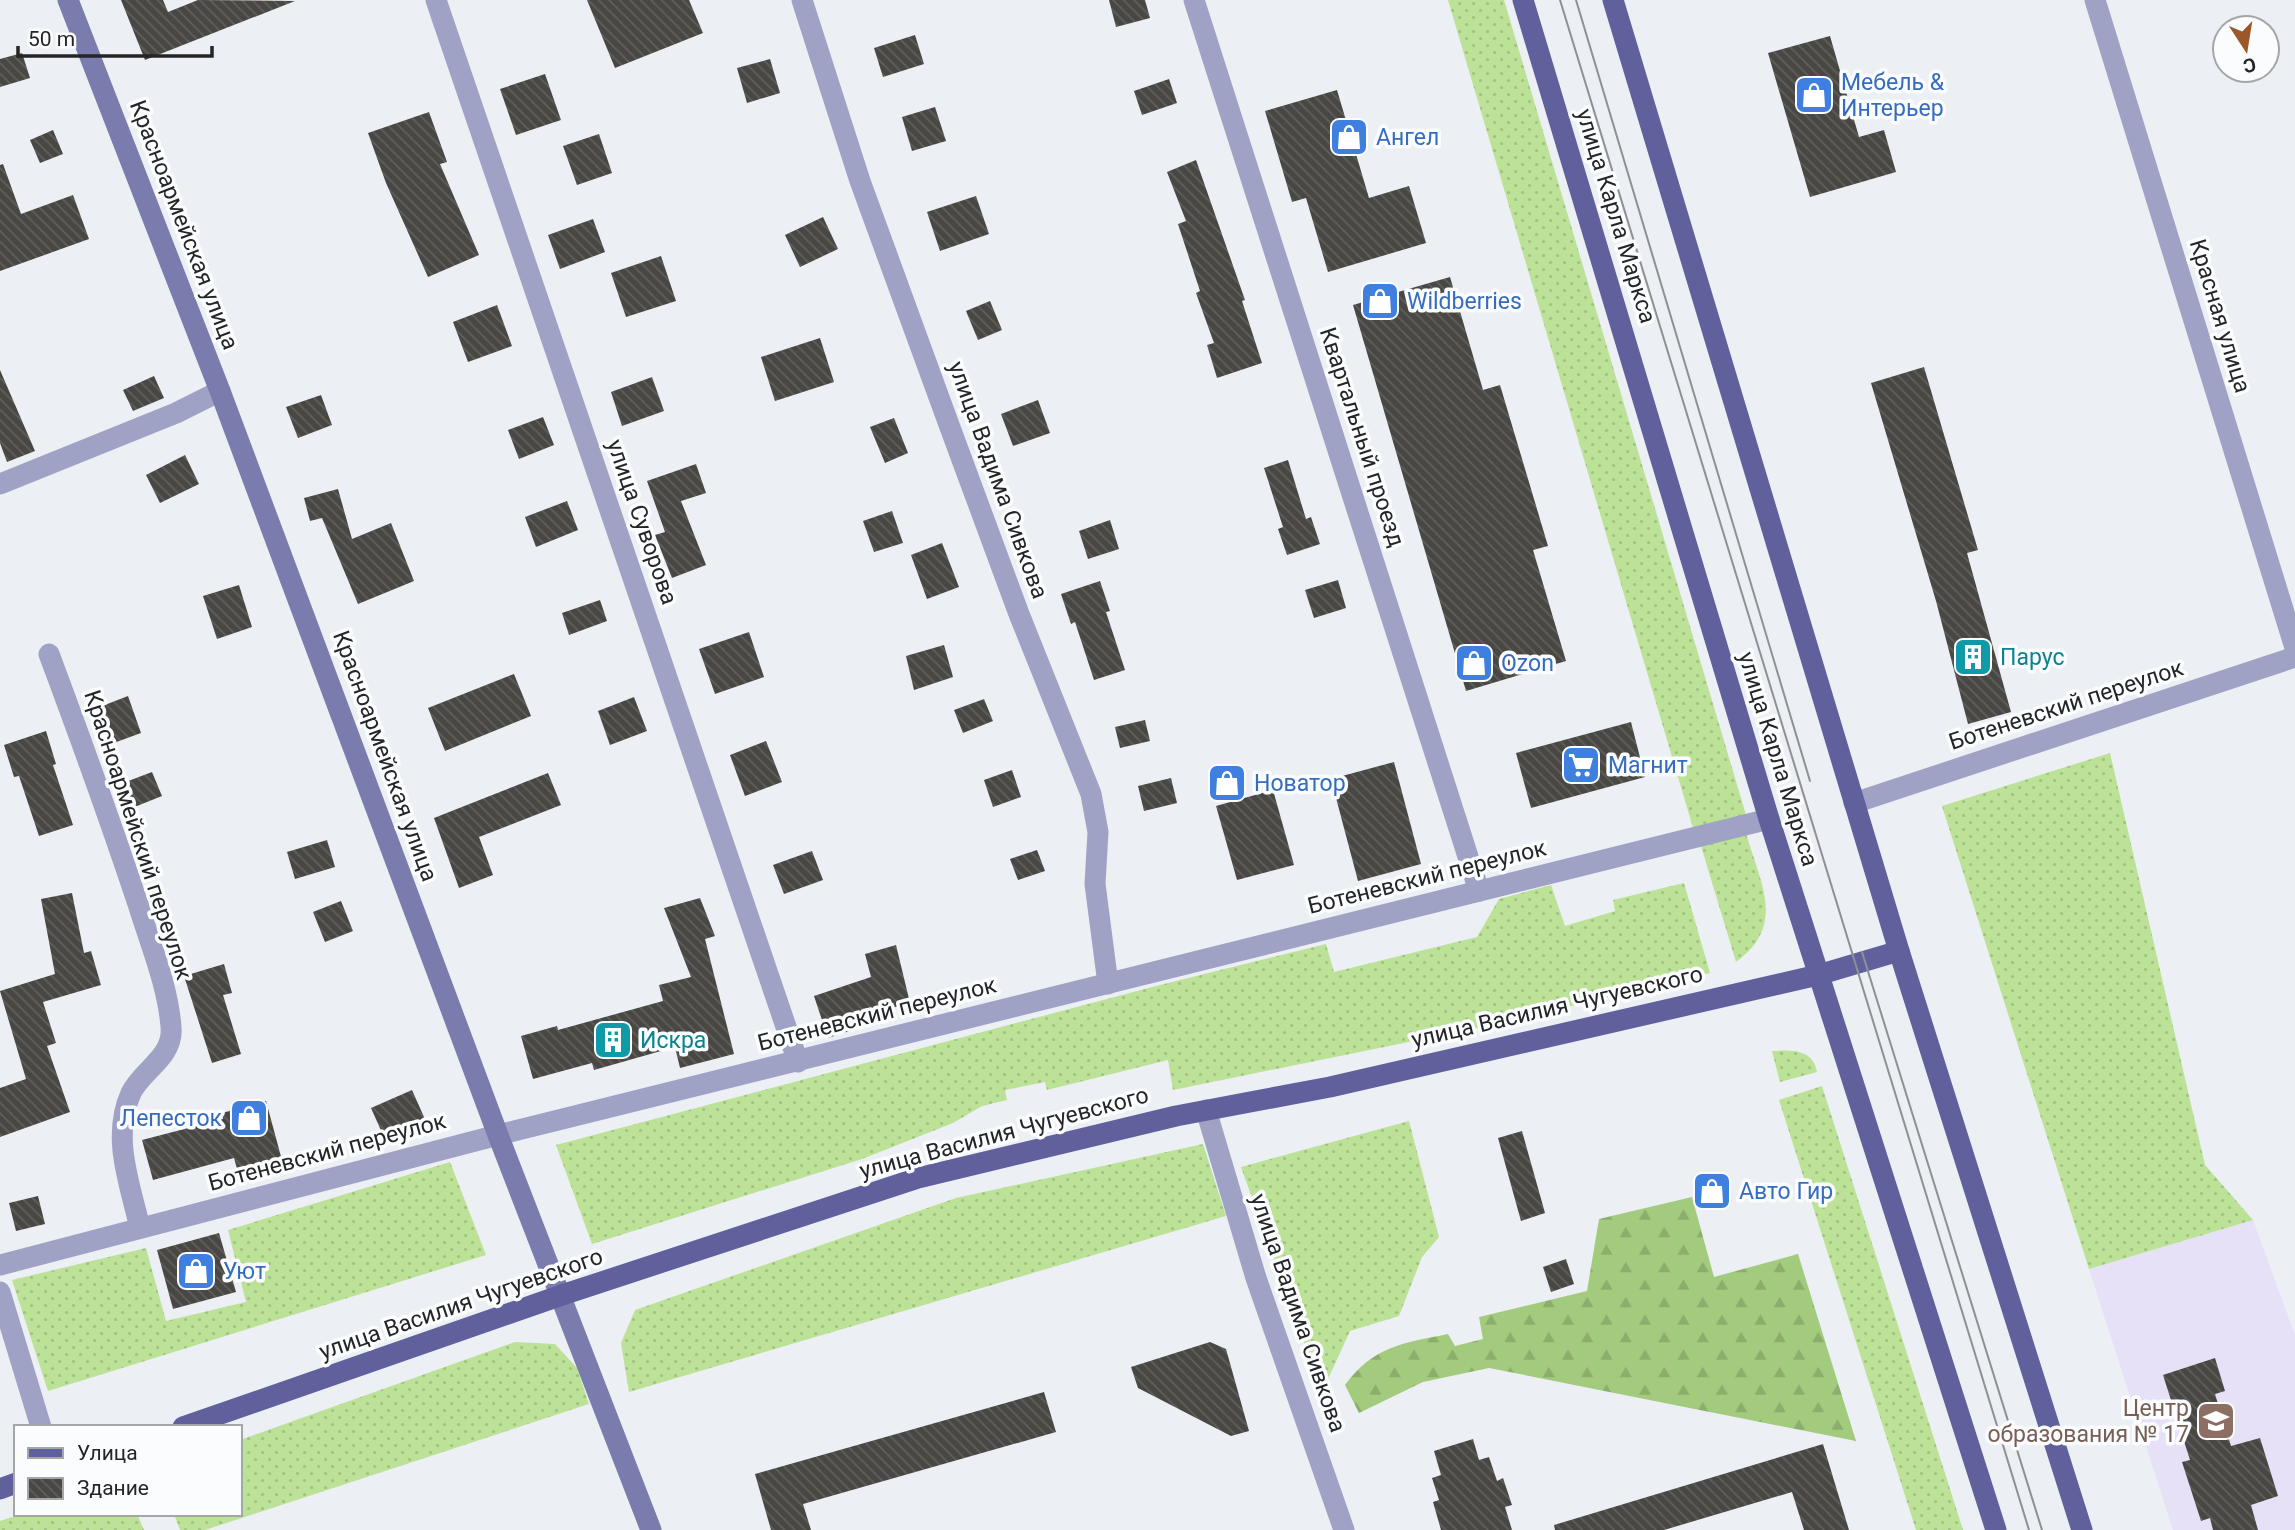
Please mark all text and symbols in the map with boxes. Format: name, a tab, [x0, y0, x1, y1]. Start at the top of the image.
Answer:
scale bar	[18, 14, 212, 58]
north arrow	[2211, 14, 2281, 84]
text: 50 m	[28, 27, 75, 51]
text: С	[2241, 53, 2258, 78]
place label: Мебель & Интерьер	[1841, 69, 1945, 122]
shop icon: Мебель & Интерьер	[1793, 74, 1835, 116]
street label: Красноармейская улица	[124, 97, 244, 353]
street label: улица Карла Маркса	[1571, 106, 1661, 326]
shop icon: Ангел	[1328, 116, 1370, 158]
place label: Ангел	[1376, 124, 1439, 151]
street label: Красная улица	[2184, 236, 2256, 396]
shop icon: Wildberries	[1359, 280, 1401, 322]
place label: Wildberries	[1407, 288, 1522, 315]
street label: Квартальный проезд	[1314, 324, 1410, 550]
street label: улица Вадима Сивкова	[942, 358, 1054, 602]
street label: улица Суворова	[601, 436, 683, 608]
street label: Красноармейская улица	[327, 627, 443, 885]
building icon: Парус	[1952, 636, 1994, 678]
shop icon: Ozon	[1453, 642, 1495, 684]
place label: Парус	[2000, 644, 2065, 671]
street label: улица Карла Маркса	[1733, 649, 1823, 869]
place label: Ozon	[1501, 650, 1554, 677]
street label: Ботеневский переулок	[1945, 654, 2187, 756]
street label: Красноармейский переулок	[78, 687, 198, 984]
supermarket icon: Магнит	[1560, 744, 1602, 786]
place label: Магнит	[1608, 752, 1688, 779]
shop icon: Новатор	[1206, 762, 1248, 804]
place label: Новатор	[1254, 770, 1346, 797]
street label: Ботеневский переулок	[1305, 834, 1550, 920]
street label: улица Василия Чугуевского	[1409, 960, 1705, 1054]
street label: Ботеневский переулок	[755, 971, 1000, 1057]
building icon: Искра	[592, 1019, 634, 1061]
place label: Искра	[640, 1027, 706, 1054]
street label: улица Василия Чугуевского	[856, 1081, 1152, 1185]
shop icon: Лепесток	[228, 1097, 270, 1139]
place label: Лепесток	[120, 1105, 223, 1132]
street label: Ботеневский переулок	[205, 1107, 449, 1197]
shop icon: Авто Гир	[1691, 1170, 1733, 1212]
place label: Авто Гир	[1739, 1178, 1833, 1205]
street label: улица Вадима Сивкова	[1244, 1190, 1352, 1436]
street label: улица Василия Чугуевского	[316, 1243, 606, 1365]
shop icon: Уют	[175, 1250, 217, 1292]
place label: Уют	[223, 1258, 266, 1285]
place label: Центр образования № 17	[1987, 1395, 2189, 1448]
school or university icon: Центр образования № 17	[2195, 1400, 2237, 1442]
legend	[14, 1425, 242, 1516]
text: Улица	[77, 1441, 138, 1465]
text: Здание	[77, 1476, 149, 1500]

